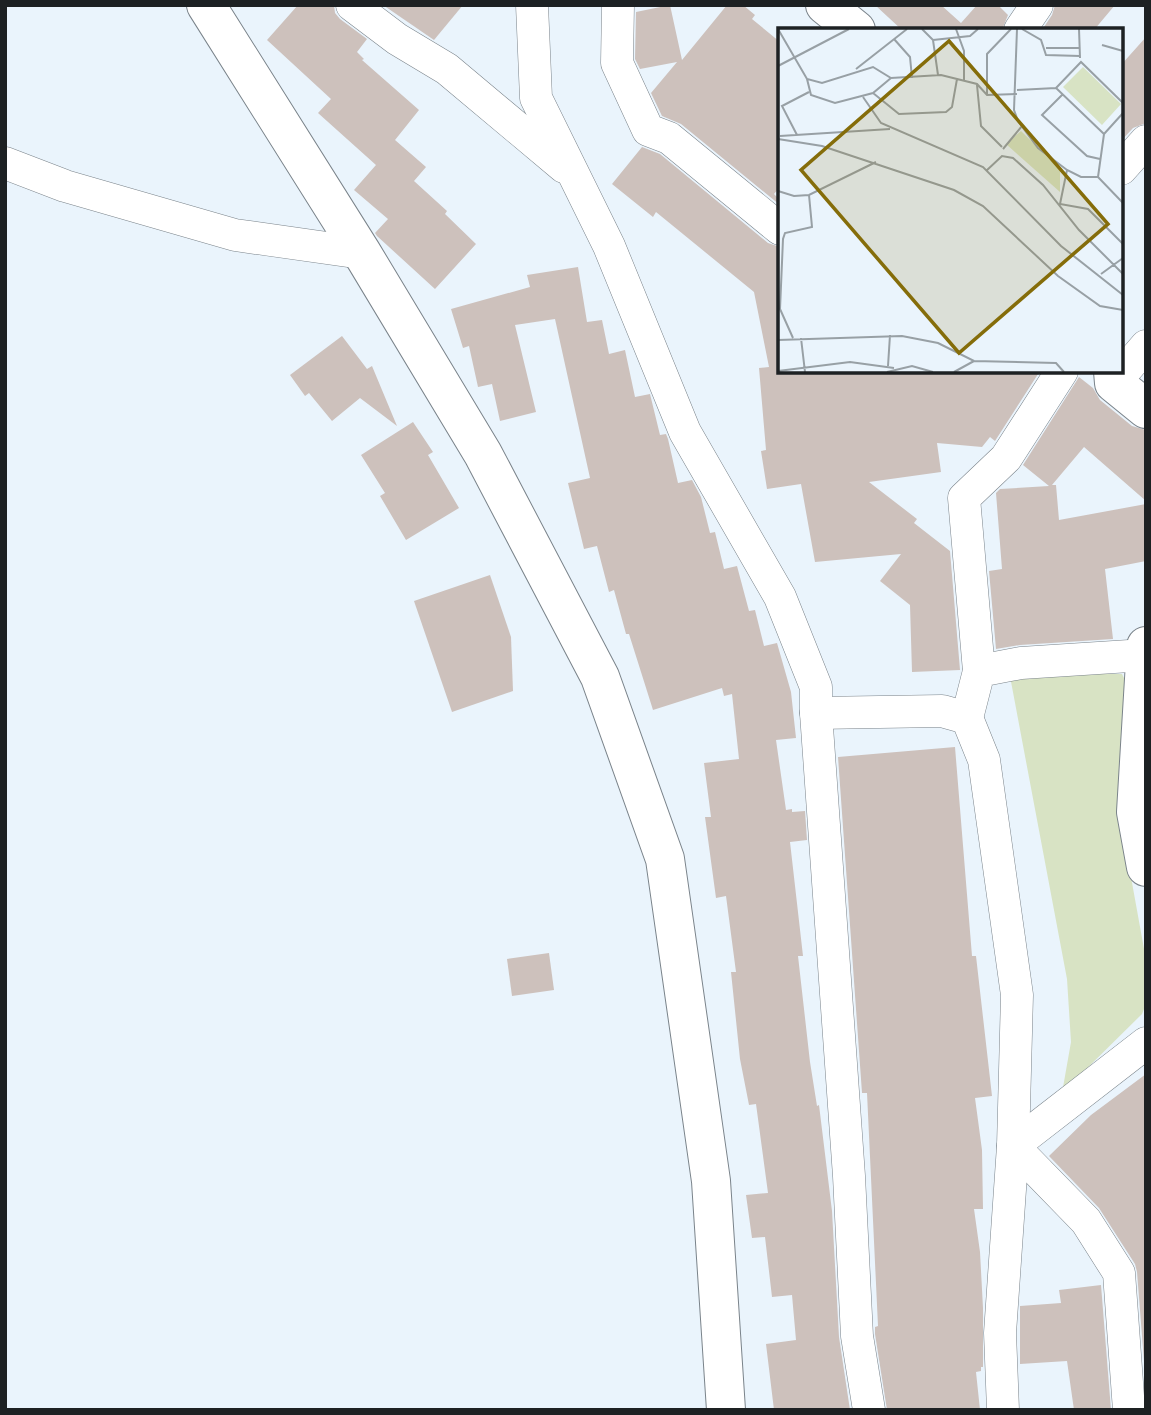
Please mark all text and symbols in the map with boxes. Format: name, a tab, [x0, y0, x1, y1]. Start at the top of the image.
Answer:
inset map	[778, 28, 1123, 373]

